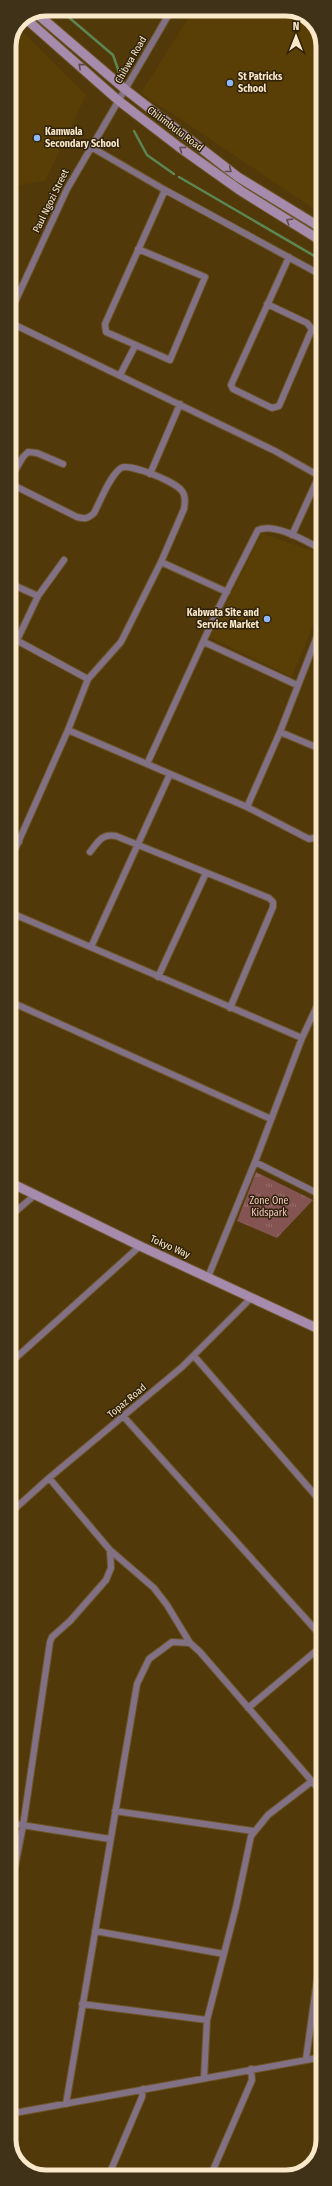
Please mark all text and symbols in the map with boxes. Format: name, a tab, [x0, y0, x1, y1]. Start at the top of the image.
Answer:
north arrow	[276, 16, 316, 56]
text: N	[293, 20, 299, 33]
street label: Chibwa Road	[113, 34, 149, 86]
one-way arrow	[79, 64, 86, 71]
place label: St Patricks School	[238, 71, 283, 95]
marker: St Patricks School	[225, 78, 235, 88]
street label: Chilimbulu Road	[145, 104, 205, 154]
place label: Kamwala Secondary School	[45, 126, 119, 150]
marker: Kamwala Secondary School	[32, 133, 42, 143]
one-way arrow	[179, 147, 186, 154]
one-way arrow	[225, 165, 232, 173]
street label: Paul Ngozi Street	[30, 167, 72, 235]
one-way arrow	[286, 219, 293, 226]
place label: Kabwata Site and Service Market	[187, 607, 259, 631]
marker: Kabwata Site and Service Market	[262, 614, 272, 624]
park label: Zone One Kidspark	[250, 1195, 288, 1219]
street label: Tokyo Way	[148, 1233, 192, 1261]
street label: Topaz Road	[105, 1381, 149, 1421]

